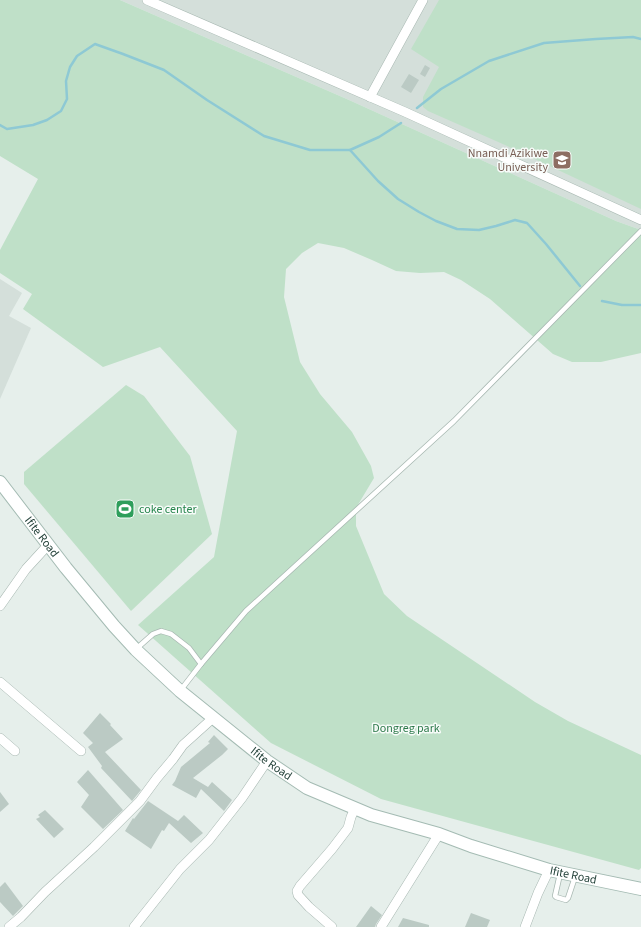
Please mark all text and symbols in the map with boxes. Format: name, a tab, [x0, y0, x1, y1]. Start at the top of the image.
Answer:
place label: Nnamdi Azikiwe University	[468, 145, 548, 176]
school or university icon: Nnamdi Azikiwe University	[551, 149, 573, 171]
sports icon: coke center	[114, 498, 136, 520]
place label: coke center	[139, 501, 197, 518]
street label: Ifite Road	[21, 513, 63, 561]
park label: Dongreg park	[372, 720, 440, 737]
street label: Ifite Road	[247, 743, 296, 784]
street label: Ifite Road	[548, 862, 598, 888]

